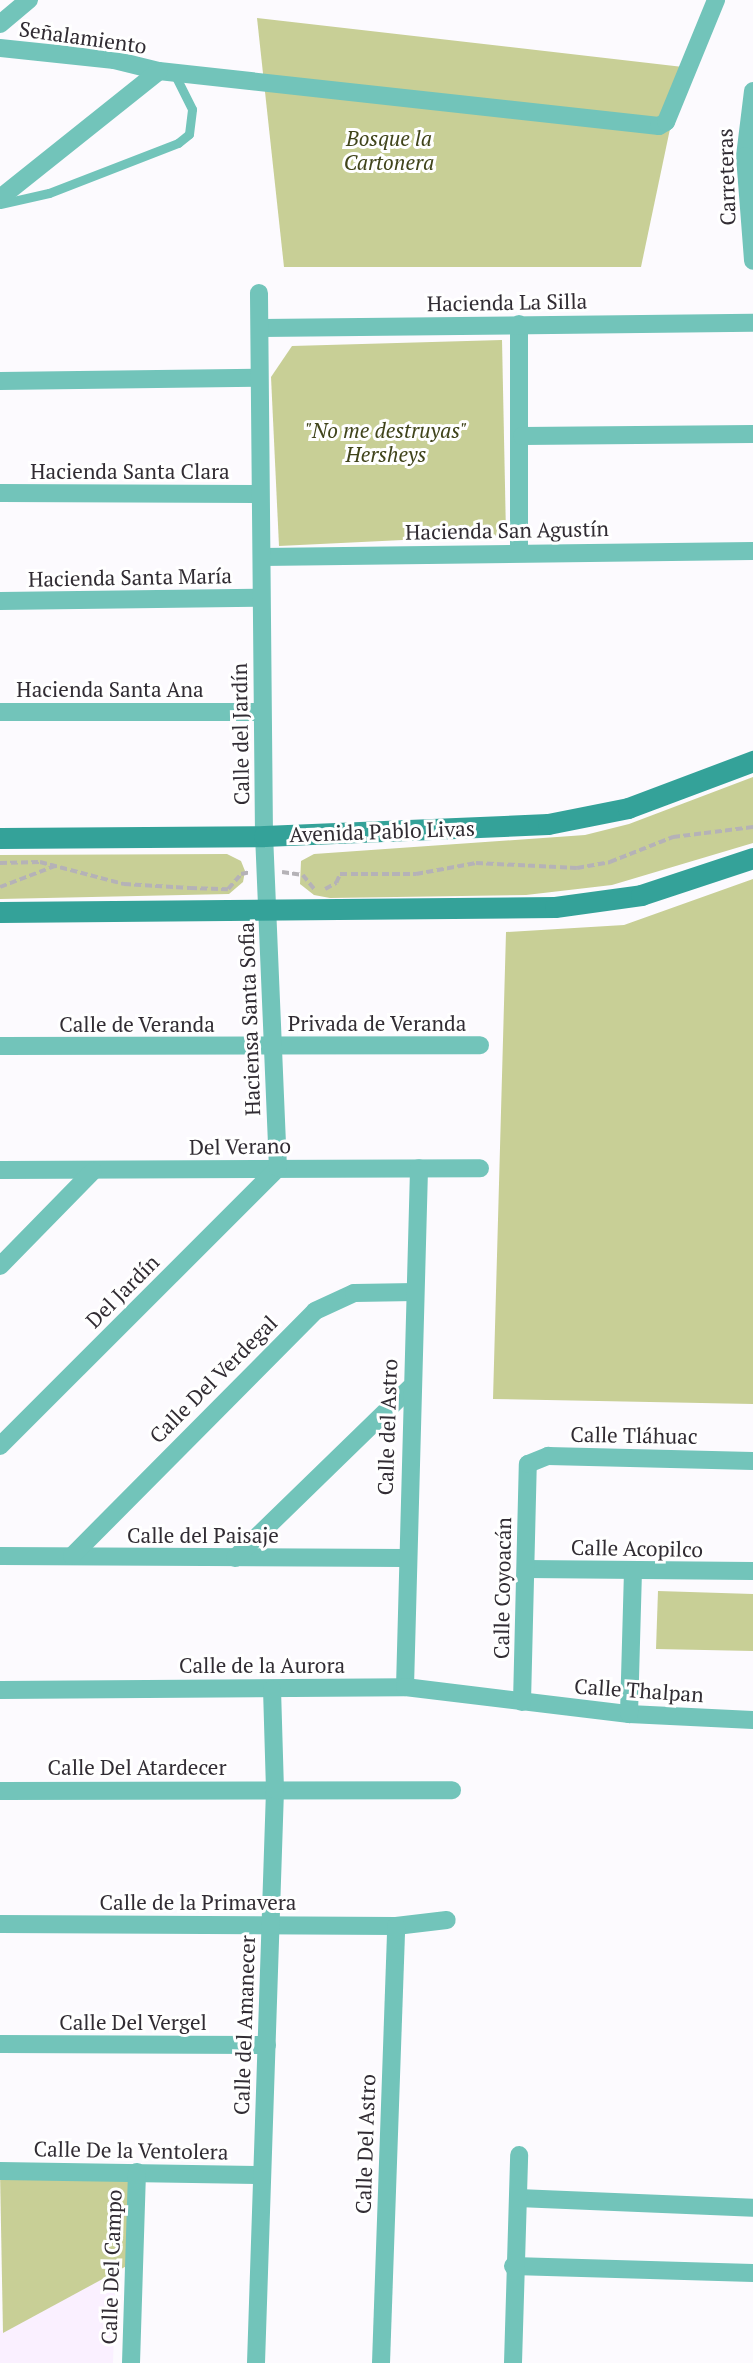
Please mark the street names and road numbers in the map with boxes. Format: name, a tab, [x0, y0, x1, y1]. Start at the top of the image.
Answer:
street label: Señalamiento	[18, 16, 148, 58]
street label: Carreteras	[712, 128, 740, 226]
street label: Hacienda La Silla	[427, 288, 587, 316]
street label: Hacienda Santa Clara	[30, 458, 230, 484]
street label: Hacienda San Agustín	[405, 516, 609, 544]
street label: Hacienda Santa María	[28, 563, 232, 591]
street label: Calle del Jardín	[226, 663, 254, 805]
street label: Hacienda Santa Ana	[16, 676, 204, 702]
street label: Avenida Pablo Livas	[289, 815, 475, 847]
street label: Haciensa Santa Sofia	[233, 922, 265, 1116]
street label: Privada de Veranda	[287, 1010, 467, 1036]
street label: Calle de Veranda	[59, 1011, 215, 1037]
street label: Del Verano	[188, 1133, 292, 1159]
street label: Del Jardín	[80, 1249, 164, 1333]
street label: Calle Del Verdegal	[144, 1310, 282, 1448]
street label: Calle del Astro	[372, 1358, 402, 1496]
street label: Calle Tláhuac	[570, 1421, 698, 1449]
street label: Calle Coyoacán	[488, 1517, 516, 1659]
street label: Calle del Paisaje	[127, 1522, 279, 1548]
street label: Calle Acopilco	[570, 1534, 704, 1562]
street label: Calle de la Aurora	[179, 1652, 345, 1678]
street label: Calle Thalpan	[573, 1673, 705, 1707]
street label: Calle Del Atardecer	[47, 1754, 227, 1780]
street label: Calle de la Primavera	[100, 1889, 296, 1915]
street label: Calle del Amanecer	[228, 1935, 260, 2115]
street label: Calle Del Vergel	[59, 2009, 207, 2035]
street label: Calle Del Astro	[350, 2074, 380, 2214]
street label: Calle De la Ventolera	[33, 2136, 229, 2164]
street label: Calle Del Campo	[96, 2189, 126, 2345]

